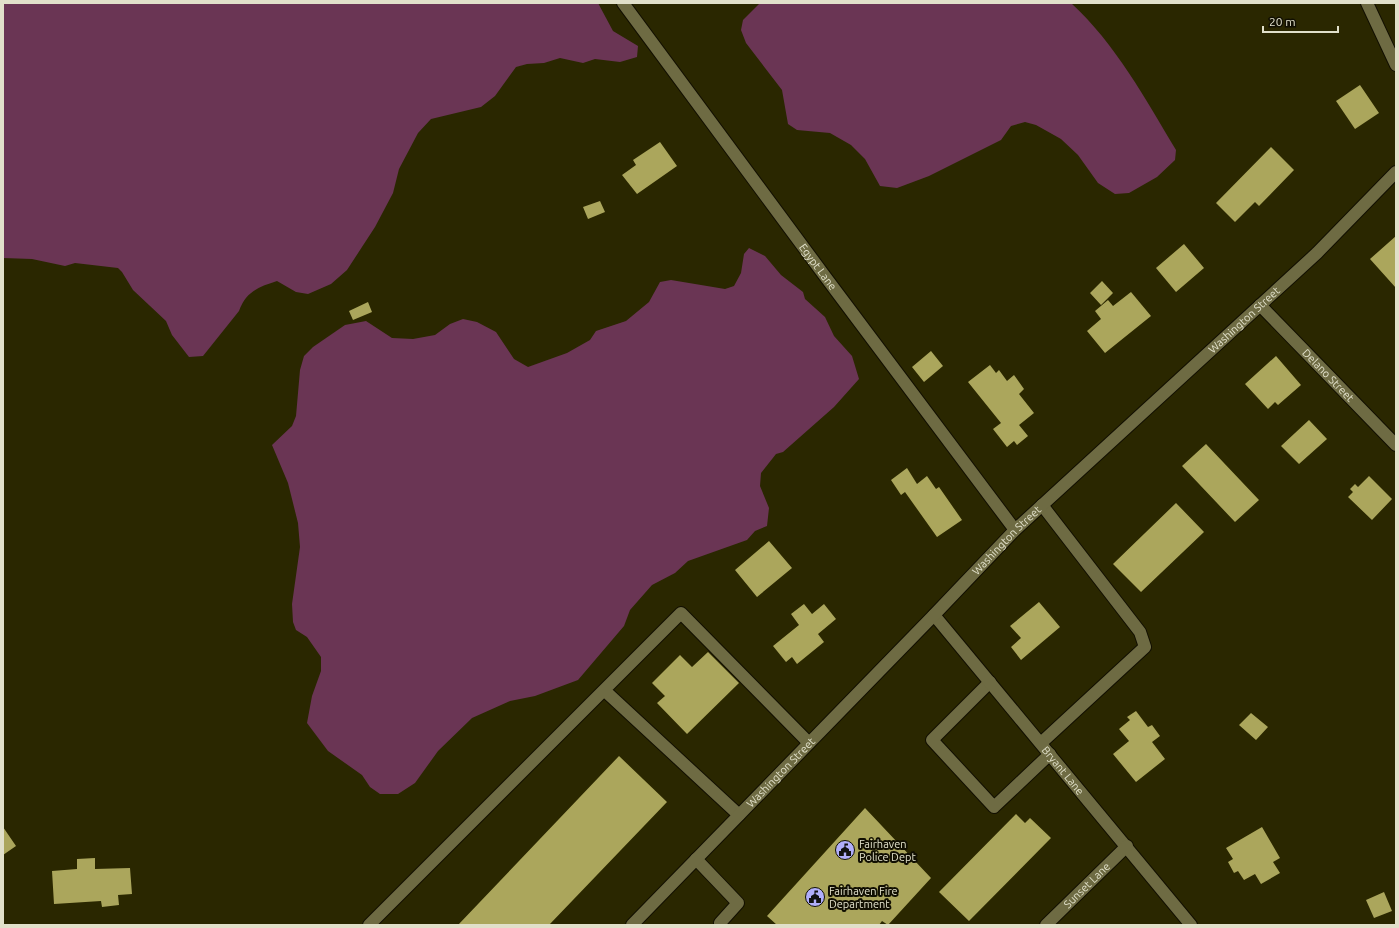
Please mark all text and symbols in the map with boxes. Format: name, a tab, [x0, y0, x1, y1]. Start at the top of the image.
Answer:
scale bar	[1263, 8, 1338, 34]
text: 20 m	[1269, 15, 1296, 28]
street label: Egypt Lane	[797, 241, 839, 292]
street label: Washington Street	[1206, 284, 1283, 356]
street label: Delano Street	[1300, 347, 1357, 404]
street label: Washington Street	[970, 503, 1044, 577]
street label: Washington Street	[744, 735, 818, 810]
street label: Bryant Lane	[1039, 744, 1086, 797]
place label: Fairhaven Police Dept	[859, 838, 916, 863]
public building icon: Fairhaven Police Dept	[834, 839, 856, 861]
street label: Sunset Lane	[1061, 860, 1112, 910]
place label: Fairhaven Fire Department	[829, 885, 898, 910]
public building icon: Fairhaven Fire Department	[804, 886, 826, 908]

